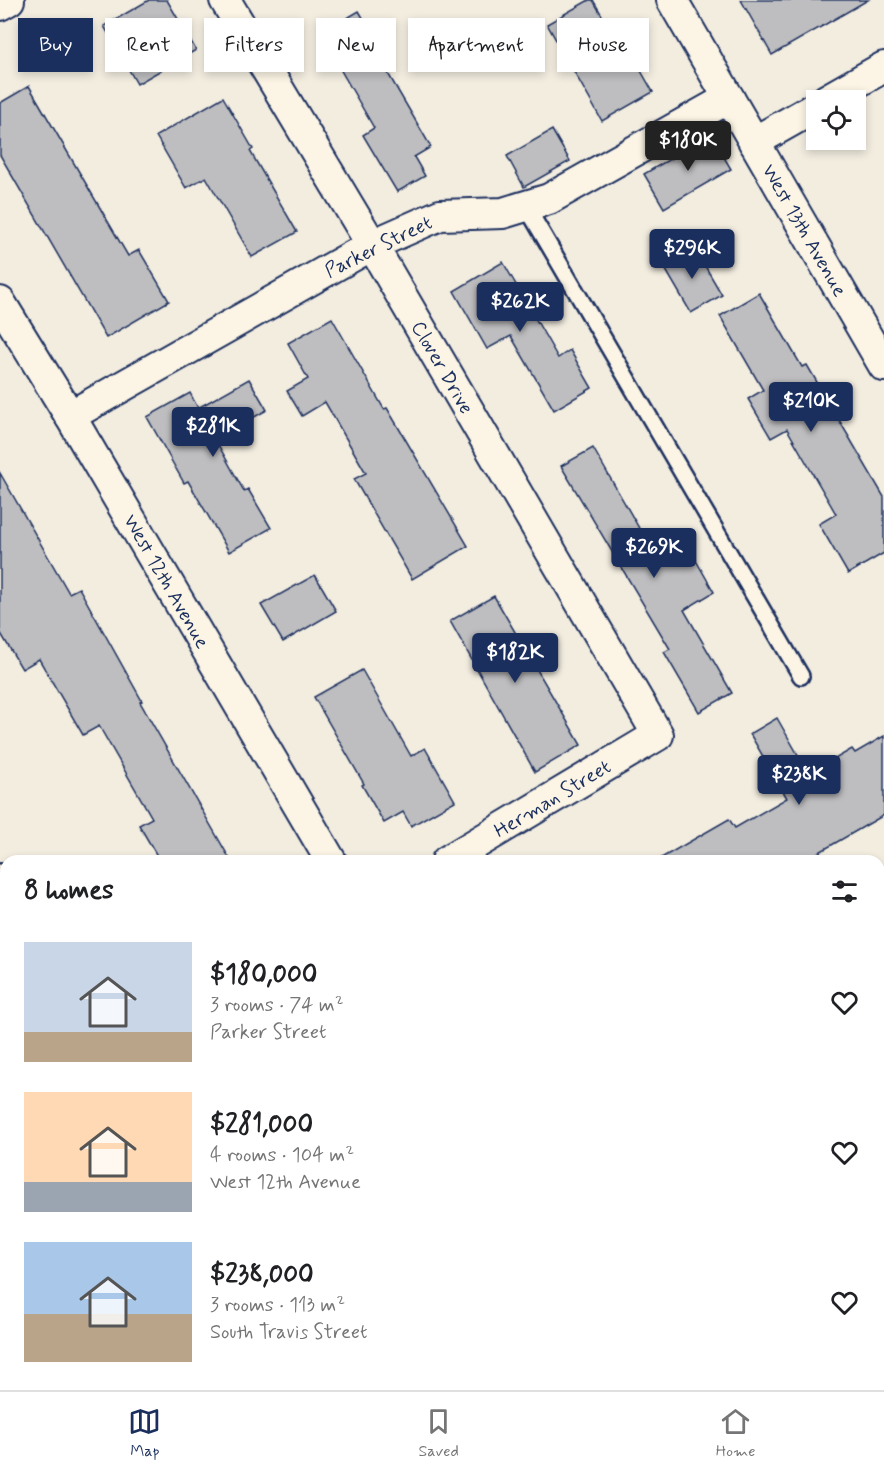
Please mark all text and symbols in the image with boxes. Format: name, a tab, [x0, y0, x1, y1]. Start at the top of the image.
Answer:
chip: Buy	[18, 18, 93, 72]
chip: Rent	[105, 18, 192, 72]
chip: Filters	[204, 18, 304, 72]
chip: New	[316, 18, 396, 72]
chip: Apartment	[408, 18, 545, 72]
chip: House	[557, 18, 649, 72]
map controls	[806, 90, 866, 150]
button: locate	[806, 90, 866, 150]
pin: $180K	[646, 121, 730, 172]
text: $180K	[659, 127, 717, 154]
street label: West 13th Avenue	[755, 160, 853, 302]
street label: Parker Street	[320, 210, 437, 285]
pin: $296K	[650, 229, 734, 280]
text: $296K	[663, 235, 721, 262]
pin: $262K	[478, 282, 562, 333]
text: $262K	[491, 288, 549, 315]
street label: Clover Drive	[404, 316, 479, 419]
pin: $210K	[769, 382, 853, 433]
text: $210K	[783, 388, 839, 415]
pin: $281K	[171, 407, 255, 458]
text: $281K	[186, 413, 240, 440]
street label: West 12th Avenue	[116, 510, 215, 654]
pin: $269K	[612, 528, 696, 579]
text: $269K	[625, 534, 683, 561]
pin: $182K	[473, 633, 557, 684]
text: $182K	[486, 639, 544, 666]
street label: Herman Street	[489, 754, 616, 845]
pin: $238K	[757, 755, 841, 806]
text: $238K	[772, 761, 826, 788]
text: 8 homes	[24, 874, 114, 908]
icon: filters	[828, 875, 861, 908]
text: $180,000	[210, 958, 317, 992]
icon: home	[72, 966, 144, 1038]
icon: heart	[828, 986, 861, 1019]
text: 3 rooms · 74 m²	[210, 992, 344, 1019]
text: Parker Street	[210, 1019, 326, 1046]
text: $281,000	[210, 1108, 313, 1142]
icon: home	[72, 1116, 144, 1188]
icon: heart	[828, 1136, 861, 1169]
text: 4 rooms · 104 m²	[210, 1142, 354, 1169]
text: West 12th Avenue	[210, 1169, 361, 1196]
text: $238,000	[210, 1258, 314, 1292]
icon: home	[72, 1266, 144, 1338]
icon: heart	[828, 1286, 861, 1319]
text: 3 rooms · 113 m²	[210, 1292, 345, 1319]
text: South Travis Street	[210, 1319, 367, 1346]
tab: Map	[128, 1405, 161, 1462]
tab: Saved	[418, 1405, 459, 1462]
tab: Home	[716, 1405, 756, 1462]

